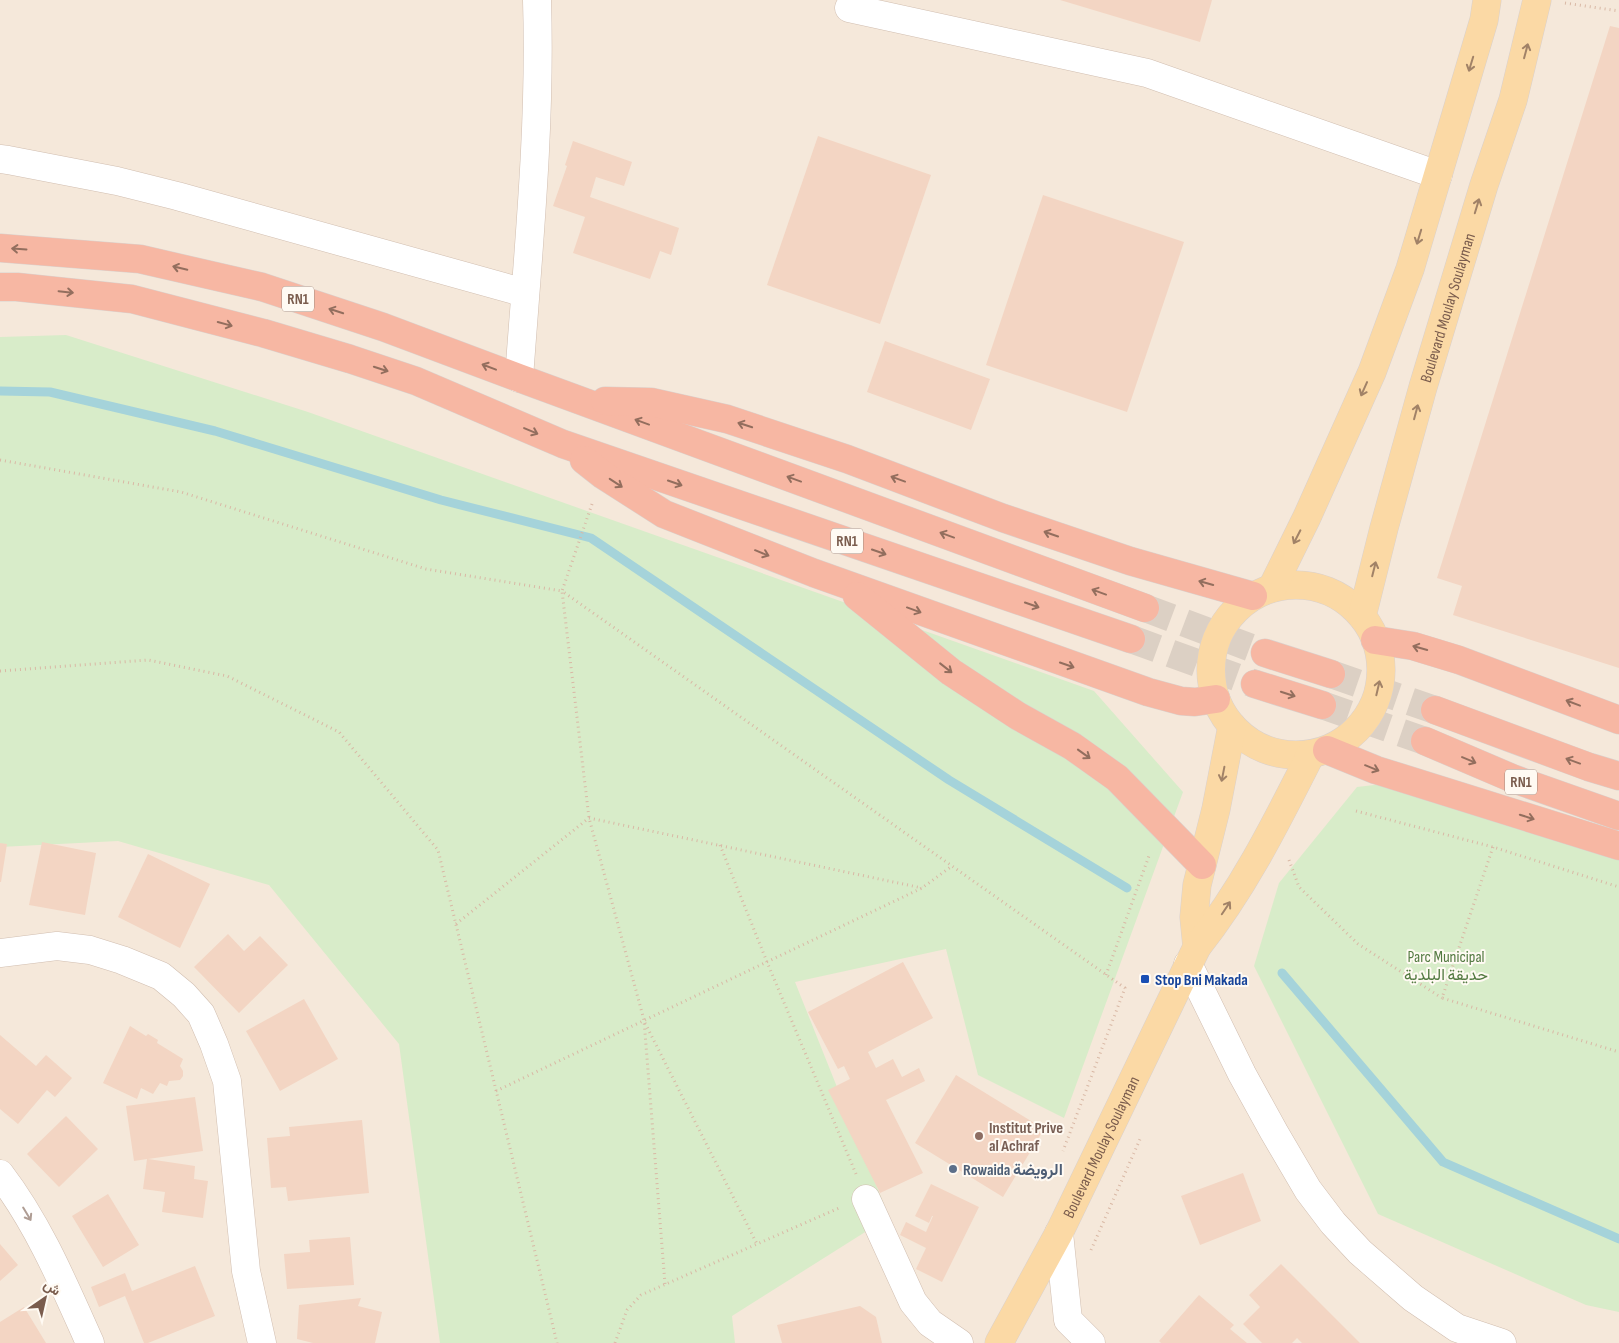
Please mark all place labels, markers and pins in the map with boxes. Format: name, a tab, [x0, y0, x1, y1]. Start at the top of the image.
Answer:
place label: Stop Bni Makada	[1155, 971, 1248, 990]
marker: Stop Bni Makada	[1139, 973, 1151, 985]
place label: Institut Prive al Achraf	[989, 1119, 1063, 1156]
marker: Institut Prive al Achraf	[973, 1130, 985, 1142]
place label: Rowaida الرويضة	[963, 1161, 1063, 1180]
marker: Rowaida الرويضة	[947, 1163, 959, 1175]

